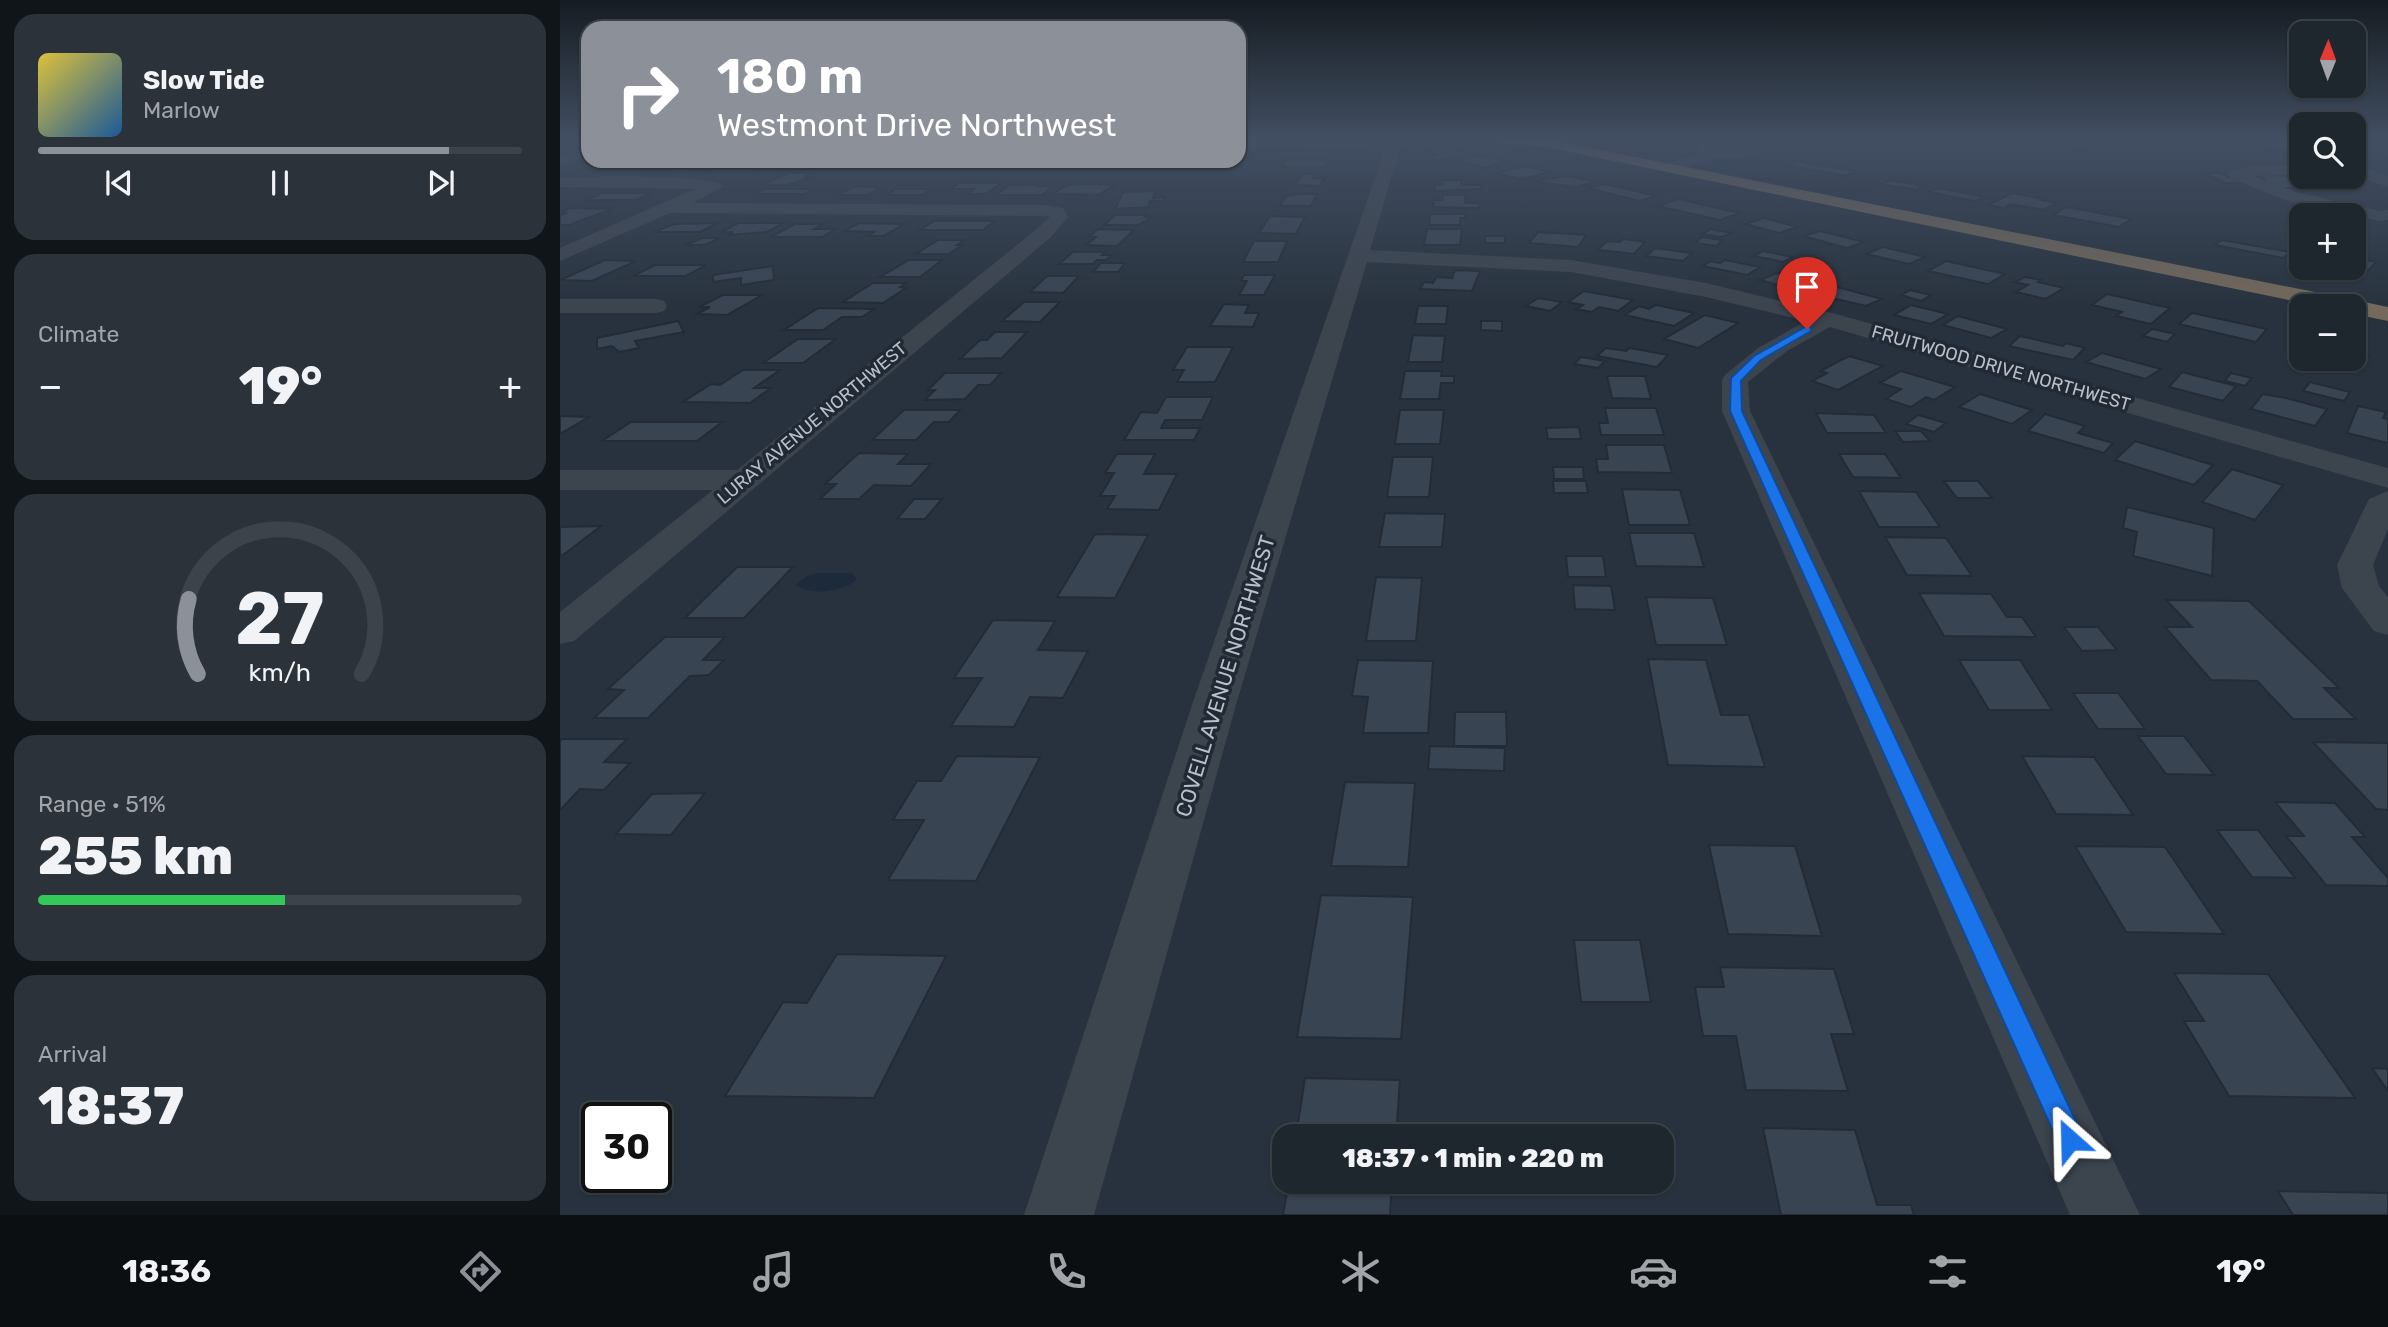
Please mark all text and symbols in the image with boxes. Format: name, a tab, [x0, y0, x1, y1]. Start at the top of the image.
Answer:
north arrow	[2289, 21, 2366, 98]
map controls	[2289, 21, 2366, 371]
text: 180 m	[717, 47, 863, 105]
icon: right	[602, 49, 693, 140]
text: Slow Tide	[143, 65, 265, 96]
text: Marlow	[143, 96, 220, 124]
text: Westmont Drive Northwest	[717, 106, 1116, 144]
button: search	[2289, 112, 2366, 189]
icon: previous	[100, 164, 138, 202]
icon: pause	[261, 164, 299, 202]
icon: next	[422, 164, 460, 202]
button: +	[2289, 203, 2366, 280]
pin	[1777, 257, 1837, 329]
icon: arrive	[1788, 268, 1826, 306]
button: −	[2289, 294, 2366, 371]
text: Climate	[38, 320, 119, 348]
street label: FRUITWOOD DRIVE NORTHWEST	[1869, 320, 2133, 416]
street label: LURAY AVENUE NORTHWEST	[713, 337, 911, 509]
text: 19°	[239, 355, 322, 417]
text: −	[38, 363, 63, 409]
text: +	[498, 363, 522, 409]
street label: COVELL AVENUE NORTHWEST	[1170, 532, 1280, 820]
text: 27	[235, 576, 325, 662]
text: km/h	[249, 657, 311, 686]
text: Range · 51%	[38, 790, 166, 818]
text: 255 km	[38, 825, 233, 887]
text: Arrival	[38, 1040, 107, 1068]
text: 18:37	[38, 1075, 184, 1137]
speed limit sign: 30	[581, 1102, 672, 1193]
position arrow	[2033, 1103, 2107, 1177]
text: 18:37 · 1 min · 220 m	[1342, 1143, 1604, 1174]
icon: directions	[456, 1247, 505, 1296]
icon: music	[749, 1247, 798, 1296]
icon: phone	[1042, 1247, 1091, 1296]
icon: climate	[1336, 1247, 1385, 1296]
icon: car	[1629, 1247, 1678, 1296]
icon: filters	[1923, 1247, 1972, 1296]
text: 18:36	[122, 1252, 211, 1290]
text: 19°	[2216, 1252, 2266, 1290]

